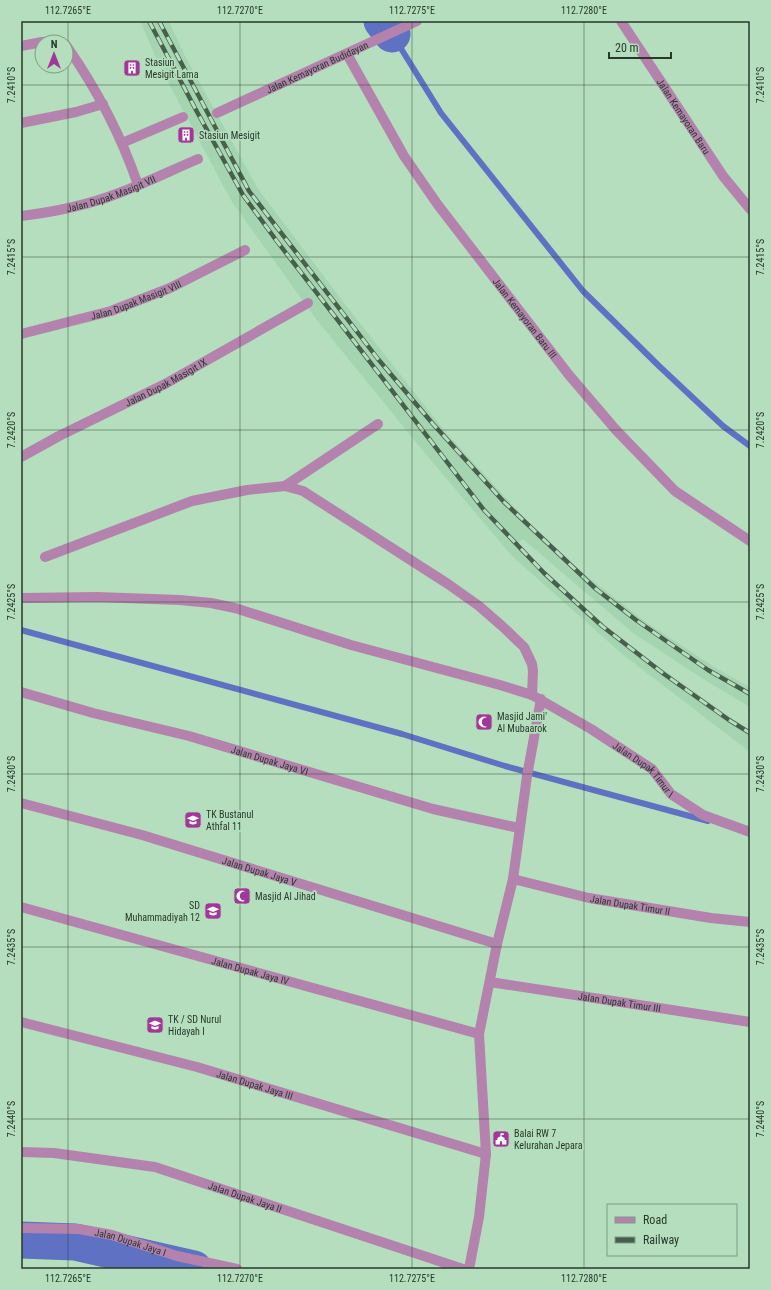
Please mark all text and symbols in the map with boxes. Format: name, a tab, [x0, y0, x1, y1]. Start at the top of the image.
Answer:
text: 112.7265°E	[45, 5, 91, 16]
text: 112.7270°E	[217, 5, 263, 16]
text: 112.7275°E	[389, 5, 435, 16]
text: 112.7280°E	[561, 5, 607, 16]
north arrow	[34, 34, 74, 74]
scale bar	[609, 34, 671, 60]
text: N	[51, 38, 58, 51]
street label: Jalan Kemayoran Budidayan	[264, 39, 370, 96]
text: 20 m	[615, 41, 639, 55]
place label: Stasiun Mesigit Lama	[145, 57, 199, 80]
building icon: Stasiun Mesigit Lama	[122, 58, 142, 78]
text: 7.2410°S	[6, 67, 17, 103]
text: 7.2410°S	[755, 67, 766, 103]
street label: Jalan Kemayoran Baru	[654, 77, 712, 157]
building icon: Stasiun Mesigit	[176, 125, 196, 145]
place label: Stasiun Mesigit	[199, 130, 260, 141]
street label: Jalan Dupak Masigit VII	[66, 174, 157, 214]
text: 7.2415°S	[6, 239, 17, 275]
text: 7.2415°S	[755, 239, 766, 275]
street label: Jalan Kemayoran Baru III	[490, 276, 559, 360]
street label: Jalan Dupak Masigit VIII	[90, 278, 183, 322]
street label: Jalan Dupak Masigit IX	[123, 356, 209, 409]
text: 7.2420°S	[6, 412, 17, 448]
text: 7.2420°S	[755, 412, 766, 448]
text: 7.2425°S	[6, 584, 17, 620]
text: 7.2425°S	[755, 584, 766, 620]
place label: Masjid Jami' Al Mubaarok	[497, 711, 547, 734]
mosque icon: Masjid Jami' Al Mubaarok	[474, 712, 494, 732]
street label: Jalan Dupak Timur I	[611, 740, 675, 800]
street label: Jalan Dupak Jaya VI	[230, 744, 309, 777]
text: 7.2430°S	[6, 756, 17, 792]
text: 7.2430°S	[755, 756, 766, 792]
place label: TK Bustanul Athfal 11	[206, 809, 254, 832]
school or university icon: TK Bustanul Athfal 11	[183, 810, 203, 830]
street label: Jalan Dupak Jaya V	[221, 855, 298, 888]
mosque icon: Masjid Al Jihad	[232, 886, 252, 906]
place label: Masjid Al Jihad	[255, 891, 316, 902]
street label: Jalan Dupak Timur II	[589, 893, 671, 917]
place label: SD Muhammadiyah 12	[125, 900, 200, 923]
school or university icon: SD Muhammadiyah 12	[203, 901, 223, 921]
text: 7.2435°S	[6, 929, 17, 965]
text: 7.2435°S	[755, 929, 766, 965]
street label: Jalan Dupak Jaya IV	[210, 955, 291, 987]
street label: Jalan Dupak Timur III	[577, 991, 662, 1014]
place label: TK / SD Nurul Hidayah I	[168, 1014, 221, 1037]
school or university icon: TK / SD Nurul Hidayah I	[145, 1015, 165, 1035]
street label: Jalan Dupak Jaya III	[215, 1068, 294, 1102]
text: 7.2440°S	[6, 1101, 17, 1137]
text: 7.2440°S	[755, 1101, 766, 1137]
place label: Balai RW 7 Kelurahan Jepara	[514, 1128, 583, 1151]
public building icon: Balai RW 7 Kelurahan Jepara	[491, 1129, 511, 1149]
street label: Jalan Dupak Jaya II	[207, 1180, 283, 1215]
legend	[607, 1204, 737, 1256]
text: Road	[643, 1213, 667, 1227]
street label: Jalan Dupak Jaya I	[94, 1227, 167, 1258]
text: Railway	[643, 1233, 679, 1247]
text: 112.7265°E	[45, 1273, 91, 1284]
text: 112.7270°E	[217, 1273, 263, 1284]
text: 112.7275°E	[389, 1273, 435, 1284]
text: 112.7280°E	[561, 1273, 607, 1284]

